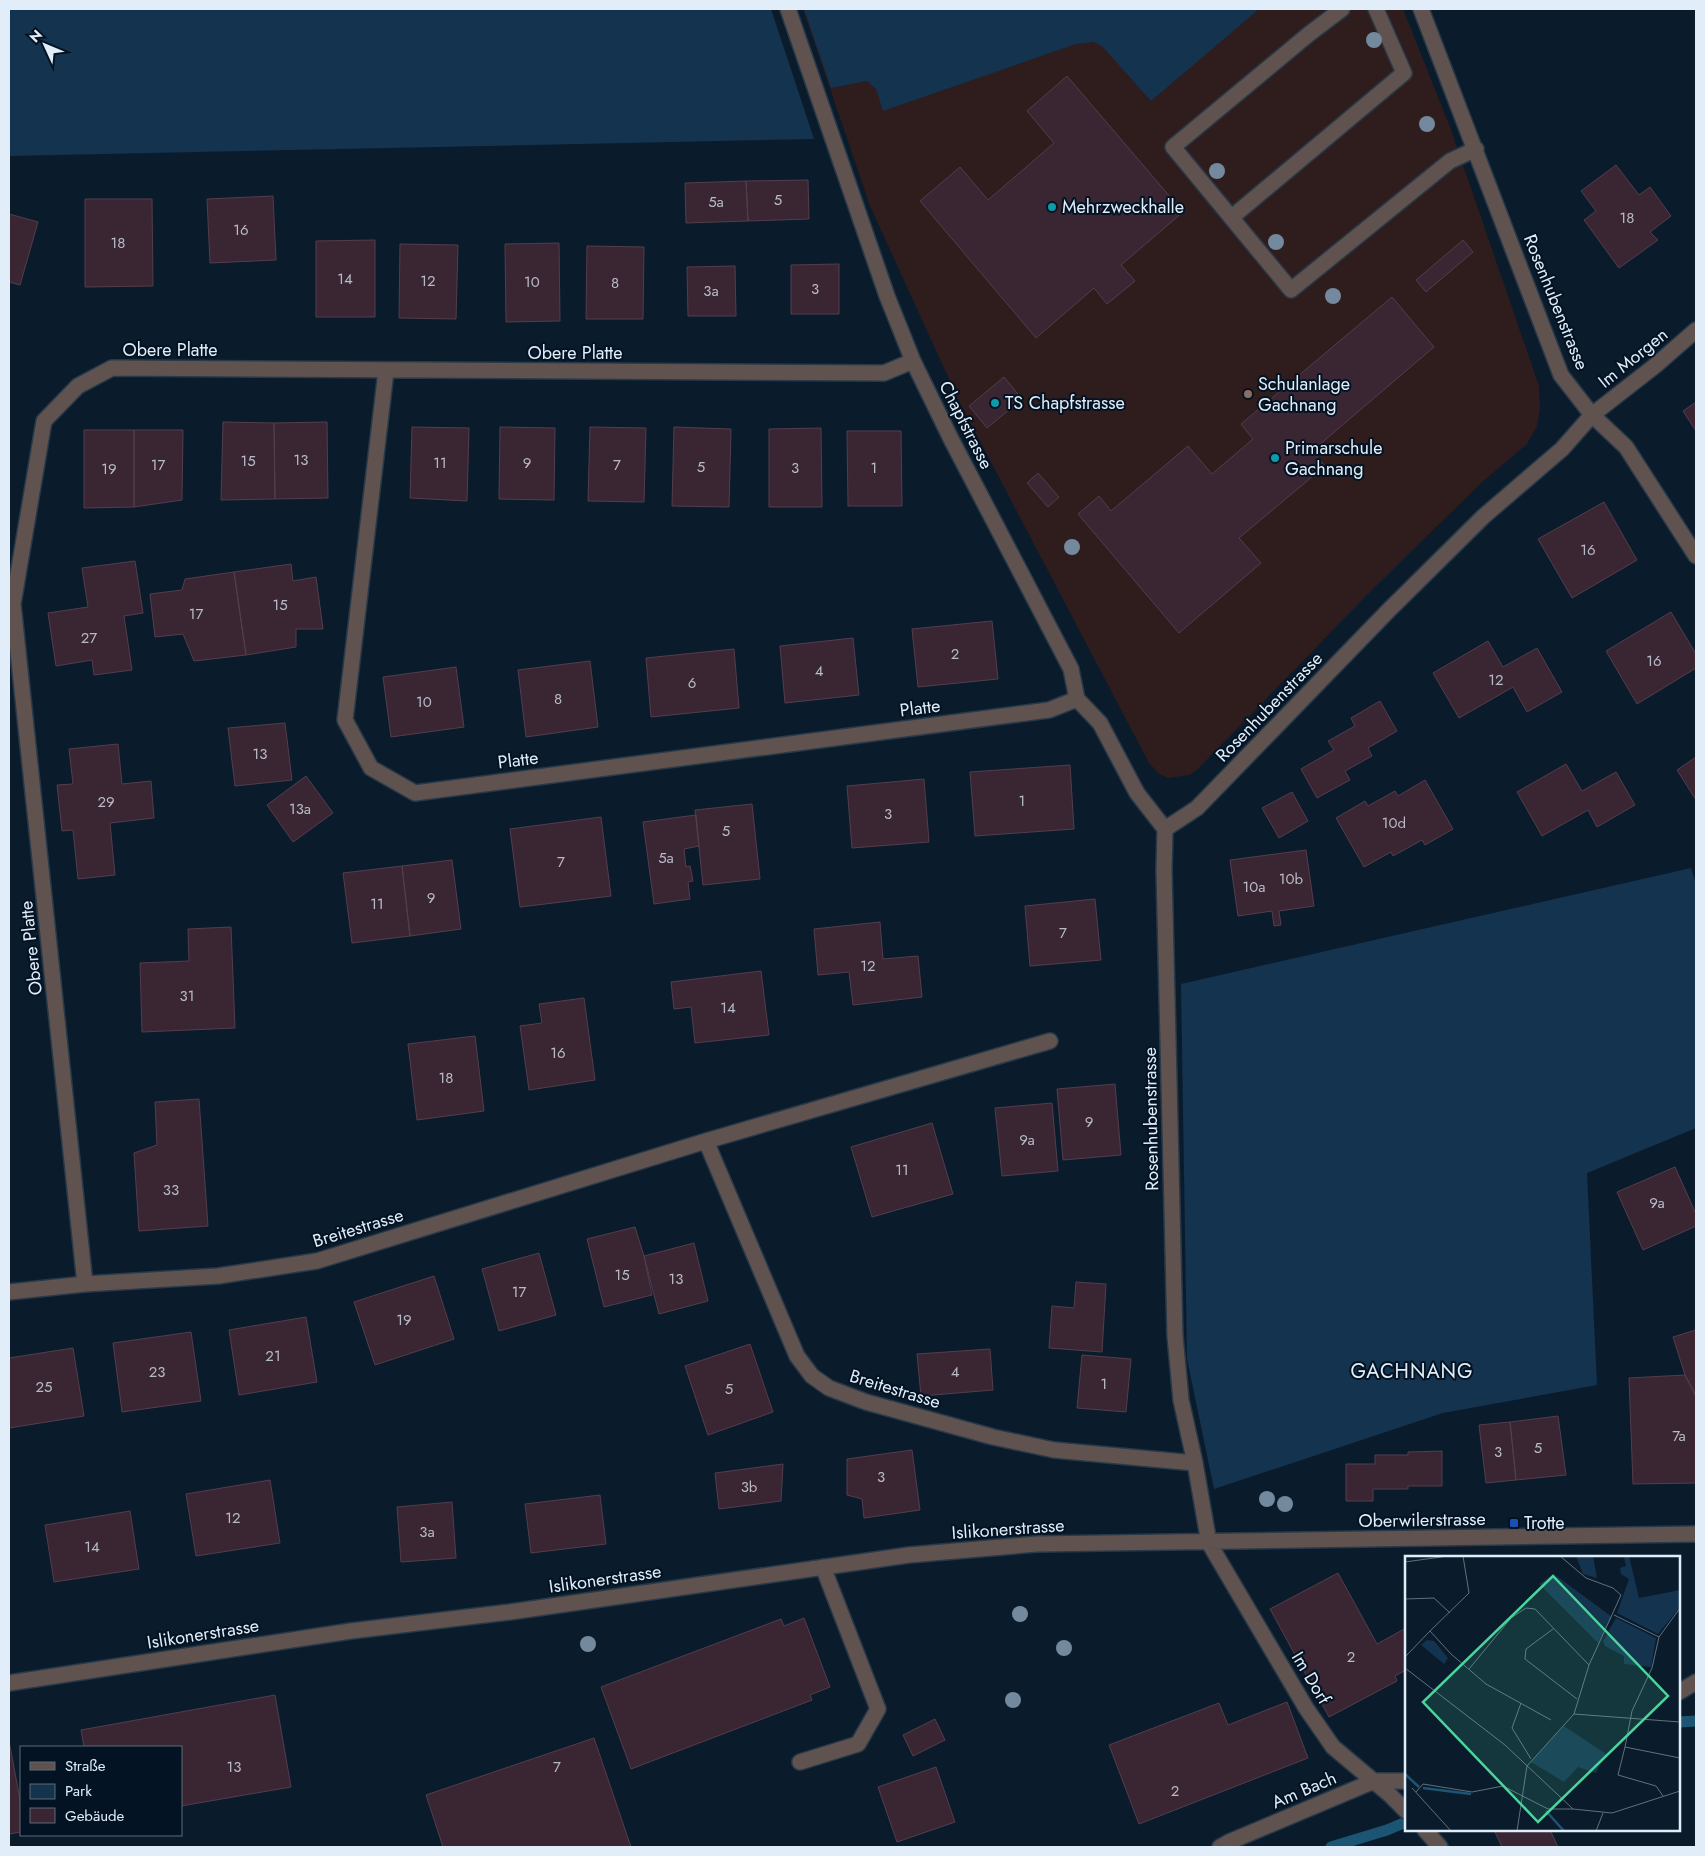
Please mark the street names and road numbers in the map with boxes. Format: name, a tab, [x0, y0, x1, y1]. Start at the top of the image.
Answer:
street label: Rosenhubenstrasse	[1517, 230, 1595, 374]
street label: Im Morgen	[1593, 322, 1673, 394]
street label: Obere Platte	[123, 337, 217, 363]
street label: Obere Platte	[528, 340, 622, 366]
street label: Chapfstrasse	[933, 376, 999, 474]
street label: Rosenhubenstrasse	[1210, 646, 1328, 768]
street label: Platte	[898, 693, 942, 723]
street label: Platte	[496, 745, 540, 775]
street label: Obere Platte	[13, 899, 49, 997]
street label: Rosenhubenstrasse	[1137, 1047, 1165, 1191]
street label: Breitestrasse	[309, 1202, 407, 1254]
street label: Breitestrasse	[846, 1363, 944, 1415]
street label: Oberwilerstrasse	[1358, 1506, 1486, 1534]
street label: Islikonerstrasse	[951, 1512, 1065, 1546]
street label: Islikonerstrasse	[547, 1558, 663, 1600]
street label: Islikonerstrasse	[145, 1612, 261, 1656]
street label: Im Dorf	[1285, 1647, 1337, 1710]
street label: Am Bach	[1268, 1765, 1340, 1815]

